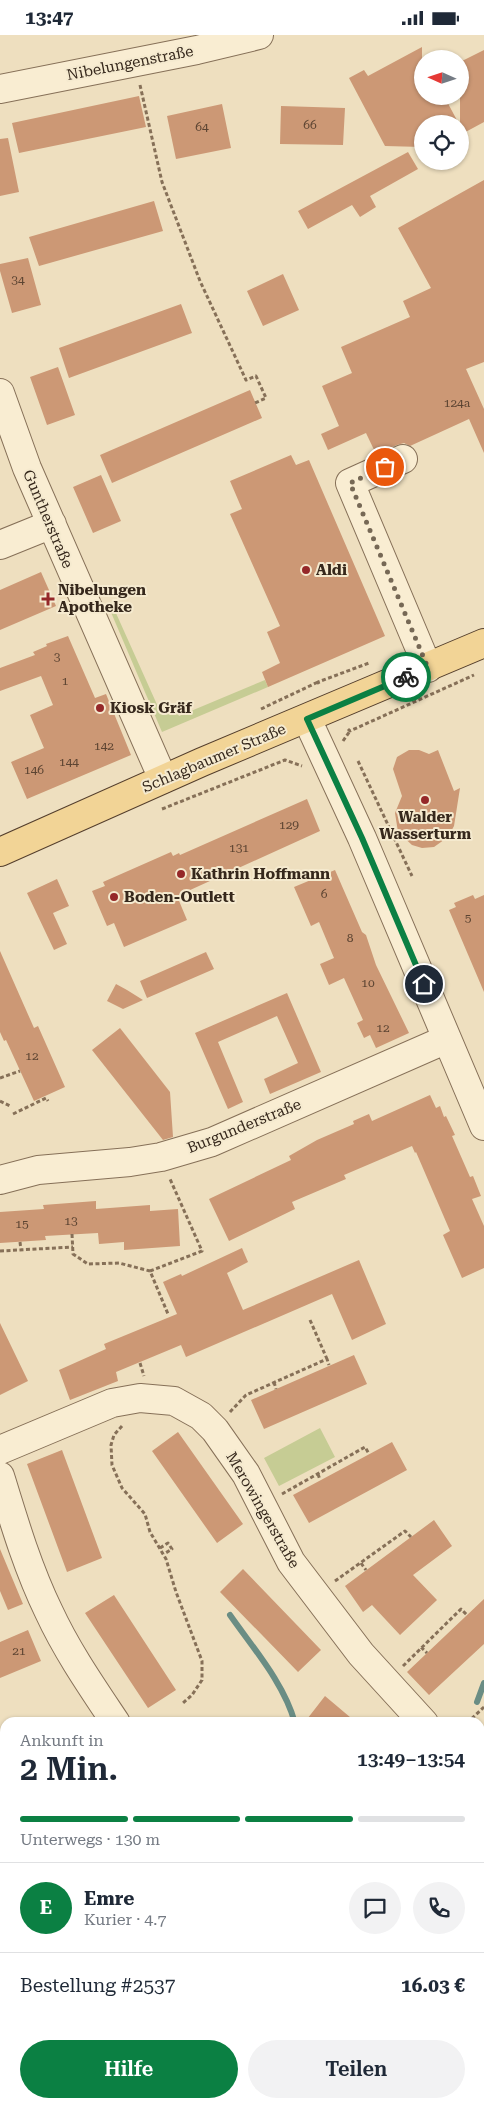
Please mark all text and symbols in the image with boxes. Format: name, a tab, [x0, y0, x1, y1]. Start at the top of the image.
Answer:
text: 13:47	[25, 6, 74, 29]
street label: Nibelungenstraße	[65, 42, 195, 84]
north arrow	[414, 50, 469, 105]
map controls	[414, 50, 469, 170]
button: locate	[414, 115, 469, 170]
house number: 66	[303, 118, 317, 132]
house number: 64	[195, 120, 209, 134]
house number: 34	[11, 273, 25, 287]
house number: 124a	[444, 396, 471, 410]
pin	[364, 446, 406, 488]
icon: bag	[371, 453, 399, 481]
street label: Guntherstraße	[19, 467, 77, 571]
place label: Aldi	[316, 561, 347, 579]
marker: Aldi	[300, 564, 312, 576]
place label: Nibelungen Apotheke	[58, 581, 146, 616]
marker: Nibelungen Apotheke	[42, 593, 54, 605]
house number: 3	[54, 650, 61, 664]
courier	[381, 652, 431, 702]
icon: bike	[392, 663, 420, 691]
house number: 1	[62, 674, 69, 688]
place label: Kiosk Gräf	[110, 699, 192, 717]
marker: Kiosk Gräf	[94, 702, 106, 714]
street label: Schlagbaumer Straße	[140, 720, 288, 796]
house number: 142	[94, 739, 114, 753]
house number: 144	[59, 755, 79, 769]
house number: 146	[24, 763, 44, 777]
marker: Walder Wasserturm	[419, 794, 431, 806]
place label: Walder Wasserturm	[379, 808, 472, 843]
house number: 129	[279, 818, 299, 832]
house number: 131	[229, 841, 249, 855]
place label: Kathrin Hoffmann	[191, 865, 330, 883]
marker: Kathrin Hoffmann	[175, 868, 187, 880]
house number: 6	[321, 887, 328, 901]
place label: Boden-Outlett	[124, 888, 235, 906]
marker: Boden-Outlett	[108, 891, 120, 903]
house number: 5	[465, 911, 472, 925]
house number: 8	[347, 931, 354, 945]
pin	[403, 963, 445, 1005]
icon: home	[410, 970, 438, 998]
house number: 10	[361, 976, 375, 990]
house number: 12	[376, 1021, 390, 1035]
house number: 12	[25, 1049, 39, 1063]
street label: Burgunderstraße	[184, 1095, 304, 1157]
house number: 13	[64, 1214, 78, 1228]
house number: 15	[15, 1217, 29, 1231]
street label: Merowingerstraße	[222, 1449, 304, 1571]
house number: 21	[12, 1644, 26, 1658]
text: Ankunft in	[20, 1731, 104, 1750]
text: 13:49–13:54	[357, 1748, 465, 1771]
text: 2 Min.	[20, 1750, 118, 1788]
text: Unterwegs · 130 m	[20, 1830, 160, 1849]
button: chat	[349, 1882, 401, 1934]
button: phone	[413, 1882, 465, 1934]
text: Emre	[84, 1887, 134, 1910]
text: E	[40, 1896, 52, 1919]
text: Kurier · 4.7	[84, 1910, 166, 1929]
text: Bestellung #2537	[20, 1974, 175, 1997]
text: 16.03 €	[401, 1974, 465, 1997]
button: Hilfe	[20, 2040, 238, 2098]
button: Teilen	[248, 2040, 465, 2098]

